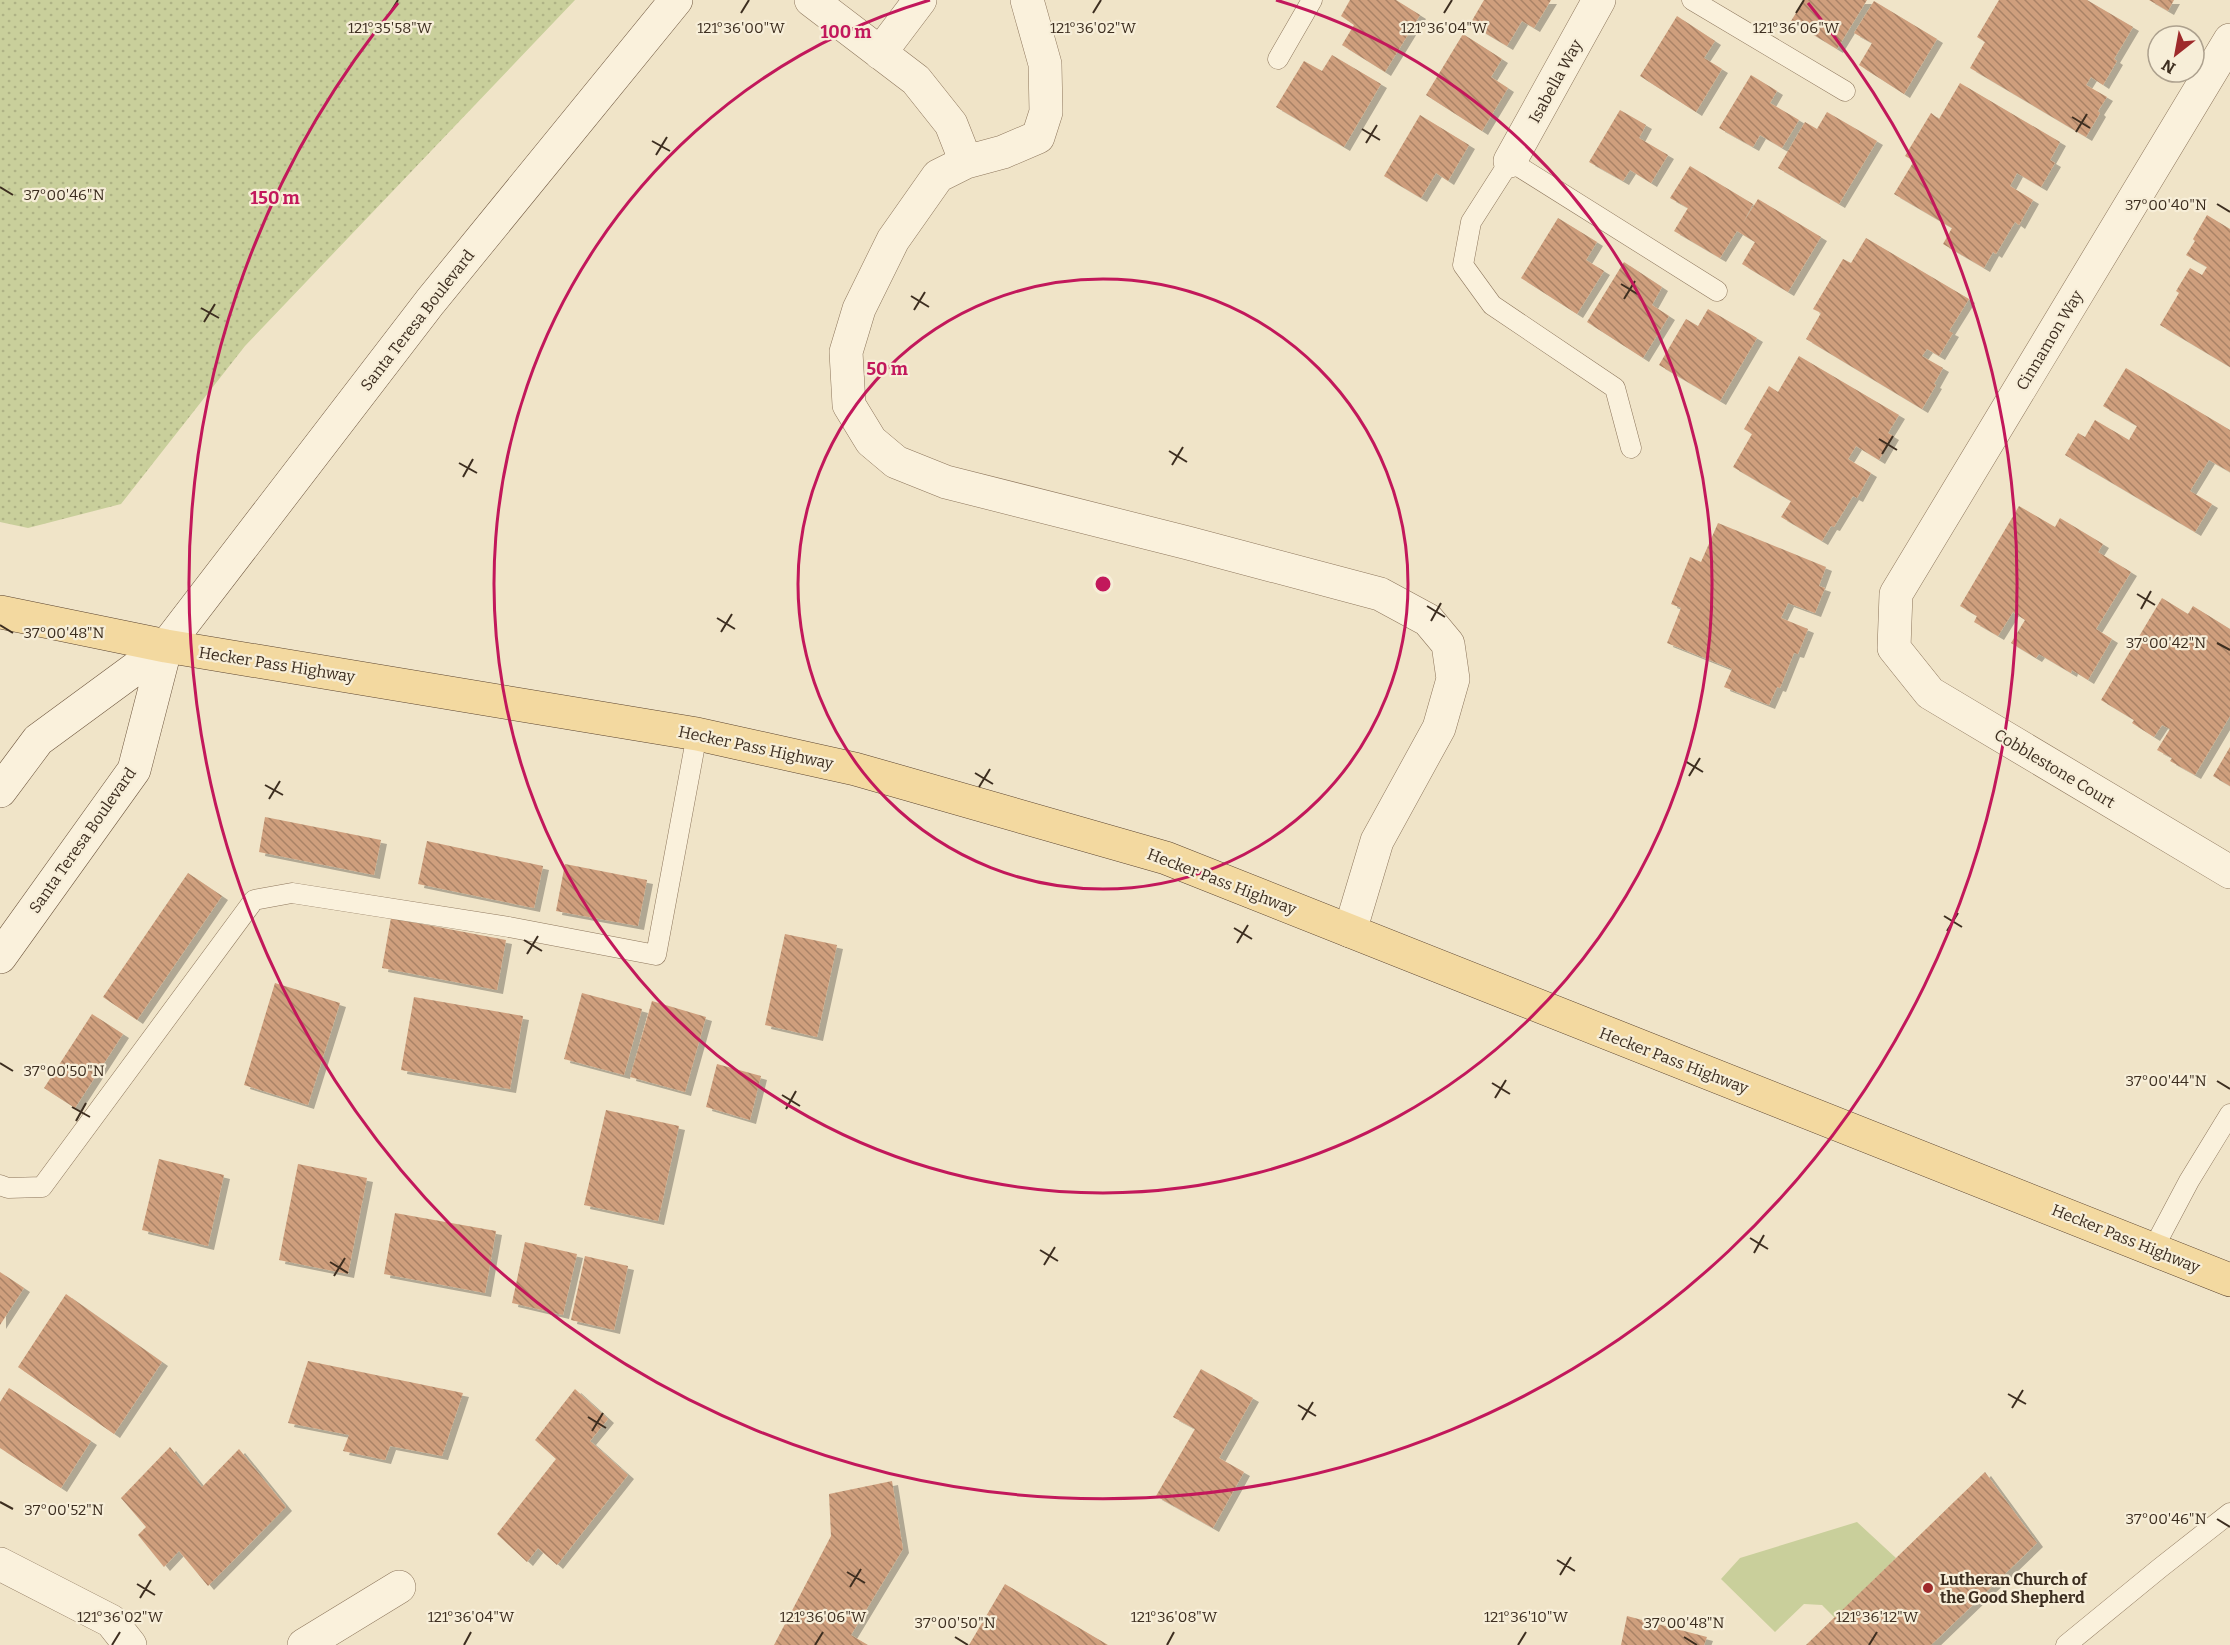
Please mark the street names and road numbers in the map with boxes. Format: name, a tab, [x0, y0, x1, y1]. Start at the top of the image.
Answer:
street label: Isabella Way	[1525, 36, 1586, 126]
street label: Santa Teresa Boulevard	[357, 246, 479, 394]
street label: Cinnamon Way	[2012, 286, 2087, 394]
street label: Hecker Pass Highway	[197, 643, 357, 686]
street label: Hecker Pass Highway	[677, 722, 836, 773]
street label: Cobblestone Court	[1991, 725, 2119, 812]
street label: Santa Teresa Boulevard	[25, 763, 140, 917]
street label: Hecker Pass Highway	[1145, 844, 1300, 919]
street label: Hecker Pass Highway	[1597, 1023, 1752, 1098]
street label: Hecker Pass Highway	[2049, 1200, 2203, 1277]

